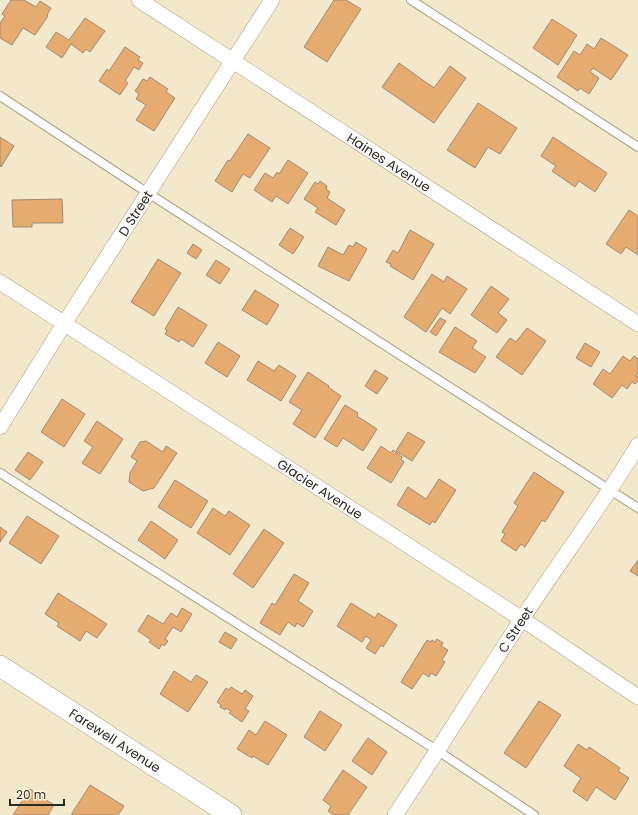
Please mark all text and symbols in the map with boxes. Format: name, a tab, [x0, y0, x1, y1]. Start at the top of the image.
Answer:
street label: Haines Avenue	[343, 128, 434, 197]
street label: D Street	[114, 187, 157, 240]
street label: Glacier Avenue	[273, 454, 366, 524]
street label: C Street	[493, 603, 538, 657]
street label: Farewell Avenue	[65, 704, 164, 777]
scale bar	[10, 781, 64, 807]
text: 20 m	[16, 786, 46, 803]

